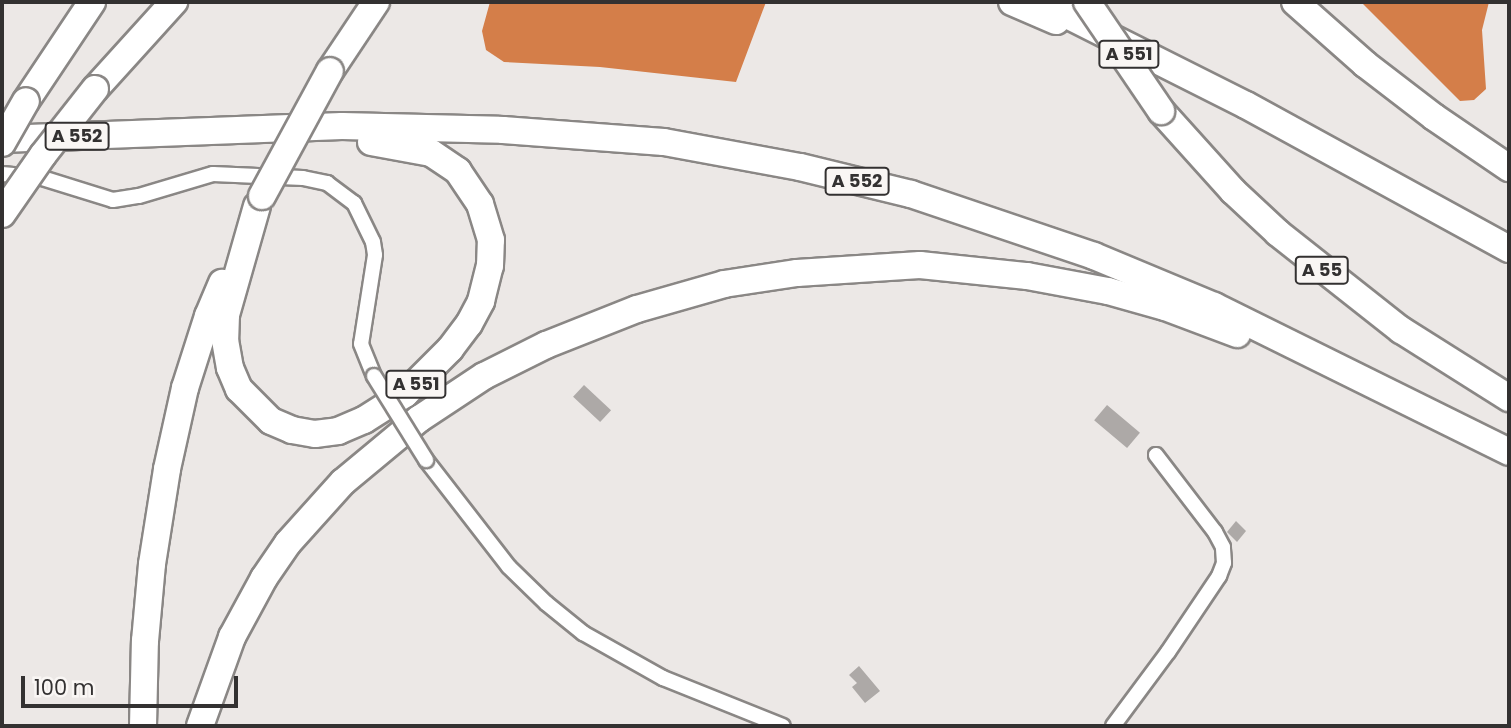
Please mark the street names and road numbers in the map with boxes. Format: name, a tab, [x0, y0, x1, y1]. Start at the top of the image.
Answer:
road number: A 551	[1098, 40, 1160, 68]
road number: A 552	[44, 121, 110, 150]
road number: A 552	[824, 166, 890, 196]
road number: A 55	[1294, 256, 1350, 284]
road number: A 551	[384, 370, 448, 398]

